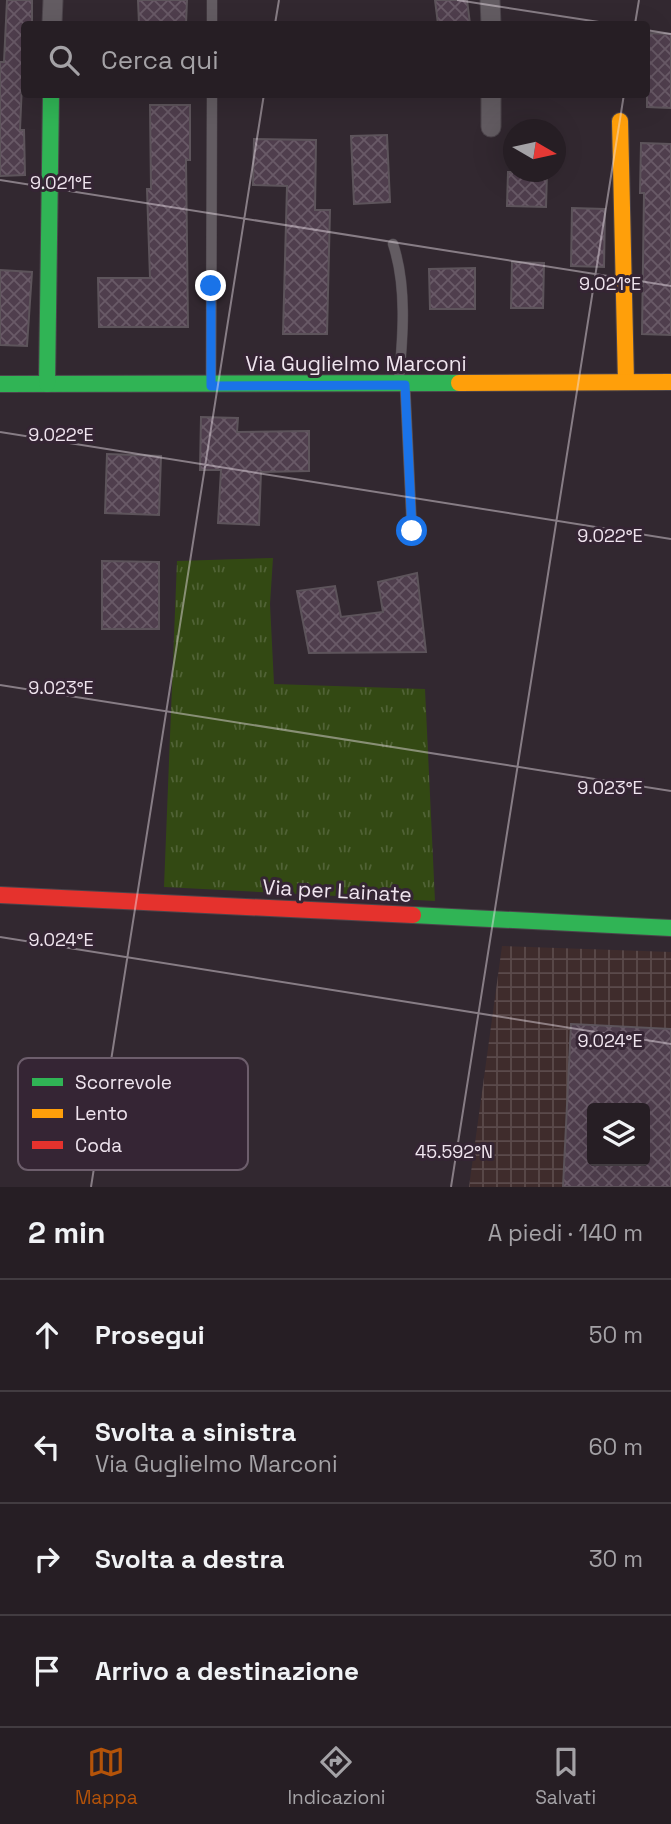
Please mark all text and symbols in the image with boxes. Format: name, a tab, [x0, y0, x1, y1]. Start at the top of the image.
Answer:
search box	[21, 21, 650, 98]
icon: search	[45, 41, 83, 79]
text: Cerca qui	[101, 43, 219, 77]
north arrow	[503, 119, 566, 182]
text: 9.021°E	[30, 171, 92, 194]
route end	[195, 270, 226, 301]
text: 9.021°E	[579, 272, 641, 295]
street label: Via Guglielmo Marconi	[245, 350, 467, 377]
text: 9.022°E	[28, 423, 94, 446]
route start	[396, 515, 427, 546]
text: 9.022°E	[577, 524, 643, 547]
text: 9.023°E	[28, 676, 94, 699]
text: 9.023°E	[577, 776, 643, 799]
street label: Via per Lainate	[262, 873, 412, 908]
text: 9.024°E	[28, 928, 94, 951]
text: 9.024°E	[577, 1029, 643, 1052]
legend	[18, 1058, 248, 1170]
text: Scorrevole	[75, 1070, 172, 1095]
text: Lento	[75, 1101, 128, 1126]
map controls	[587, 1103, 650, 1166]
button: layers	[587, 1103, 650, 1166]
text: Coda	[75, 1133, 122, 1158]
text: 45.592°N	[415, 1140, 493, 1163]
text: 2 min	[28, 1213, 106, 1252]
text: A piedi · 140 m	[488, 1218, 643, 1248]
icon: ahead	[28, 1316, 66, 1354]
text: Prosegui	[95, 1318, 205, 1352]
text: 50 m	[589, 1320, 643, 1350]
text: Svolta a sinistra	[95, 1415, 296, 1449]
icon: left	[28, 1428, 66, 1466]
text: 60 m	[588, 1432, 643, 1462]
text: Via Guglielmo Marconi	[95, 1449, 338, 1479]
icon: right	[28, 1540, 66, 1578]
text: Svolta a destra	[95, 1542, 284, 1576]
text: 30 m	[589, 1544, 643, 1574]
icon: arrive	[28, 1652, 66, 1690]
text: Arrivo a destinazione	[95, 1654, 359, 1688]
tab: Mappa	[75, 1743, 138, 1810]
tab: Indicazioni	[287, 1743, 385, 1810]
tab: Salvati	[535, 1743, 596, 1810]

